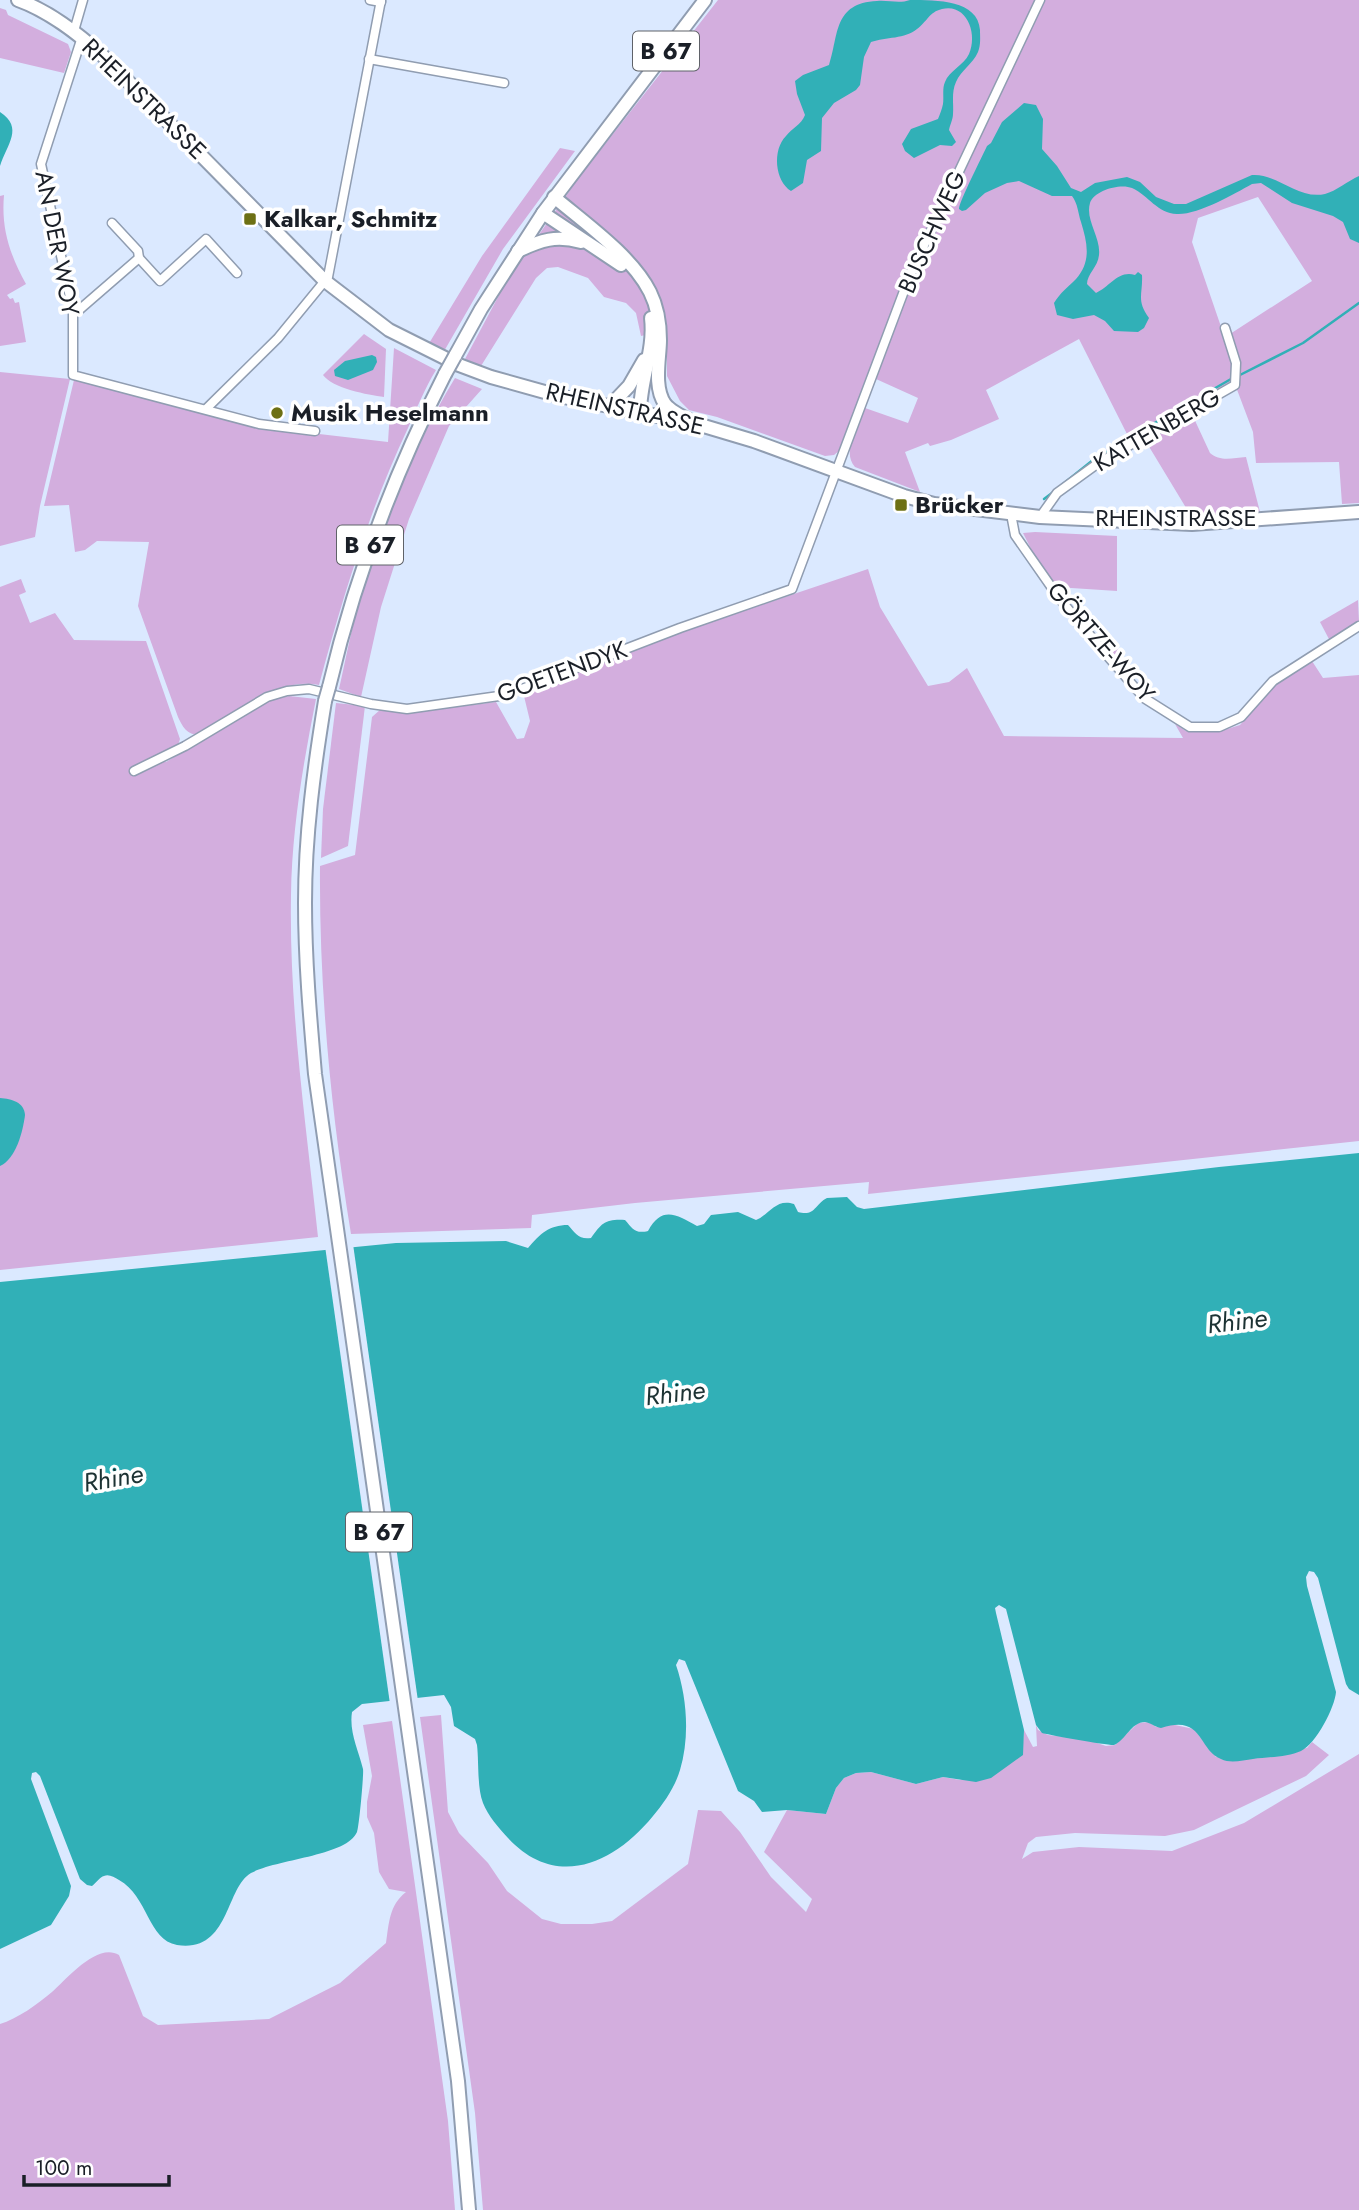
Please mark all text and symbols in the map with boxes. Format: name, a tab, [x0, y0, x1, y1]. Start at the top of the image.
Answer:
street label: RHEINSTRASSE	[74, 30, 215, 167]
road number: B 67	[633, 32, 699, 70]
street label: BUSCHWEG	[889, 165, 974, 299]
street label: AN DER WOY	[26, 167, 89, 319]
place label: Kalkar, Schmitz	[264, 201, 438, 236]
marker: Kalkar, Schmitz	[242, 211, 258, 227]
street label: RHEINSTRASSE	[543, 373, 708, 444]
street label: KATTENBERG	[1087, 379, 1227, 480]
place label: Musik Heselmann	[291, 395, 489, 430]
marker: Musik Heselmann	[269, 405, 285, 421]
place label: Brücker	[915, 487, 1004, 522]
marker: Brücker	[893, 497, 909, 513]
street label: RHEINSTRASSE	[1095, 500, 1257, 535]
road number: B 67	[337, 526, 403, 565]
street label: GÖRTZE-WOY	[1039, 574, 1164, 710]
street label: GOETENDYK	[492, 632, 632, 711]
water label: Rhine	[1205, 1298, 1269, 1344]
water label: Rhine	[643, 1370, 707, 1416]
water label: Rhine	[80, 1454, 146, 1502]
road number: B 67	[346, 1512, 412, 1552]
scale bar	[24, 2144, 170, 2188]
text: 100 m	[35, 2153, 92, 2183]

